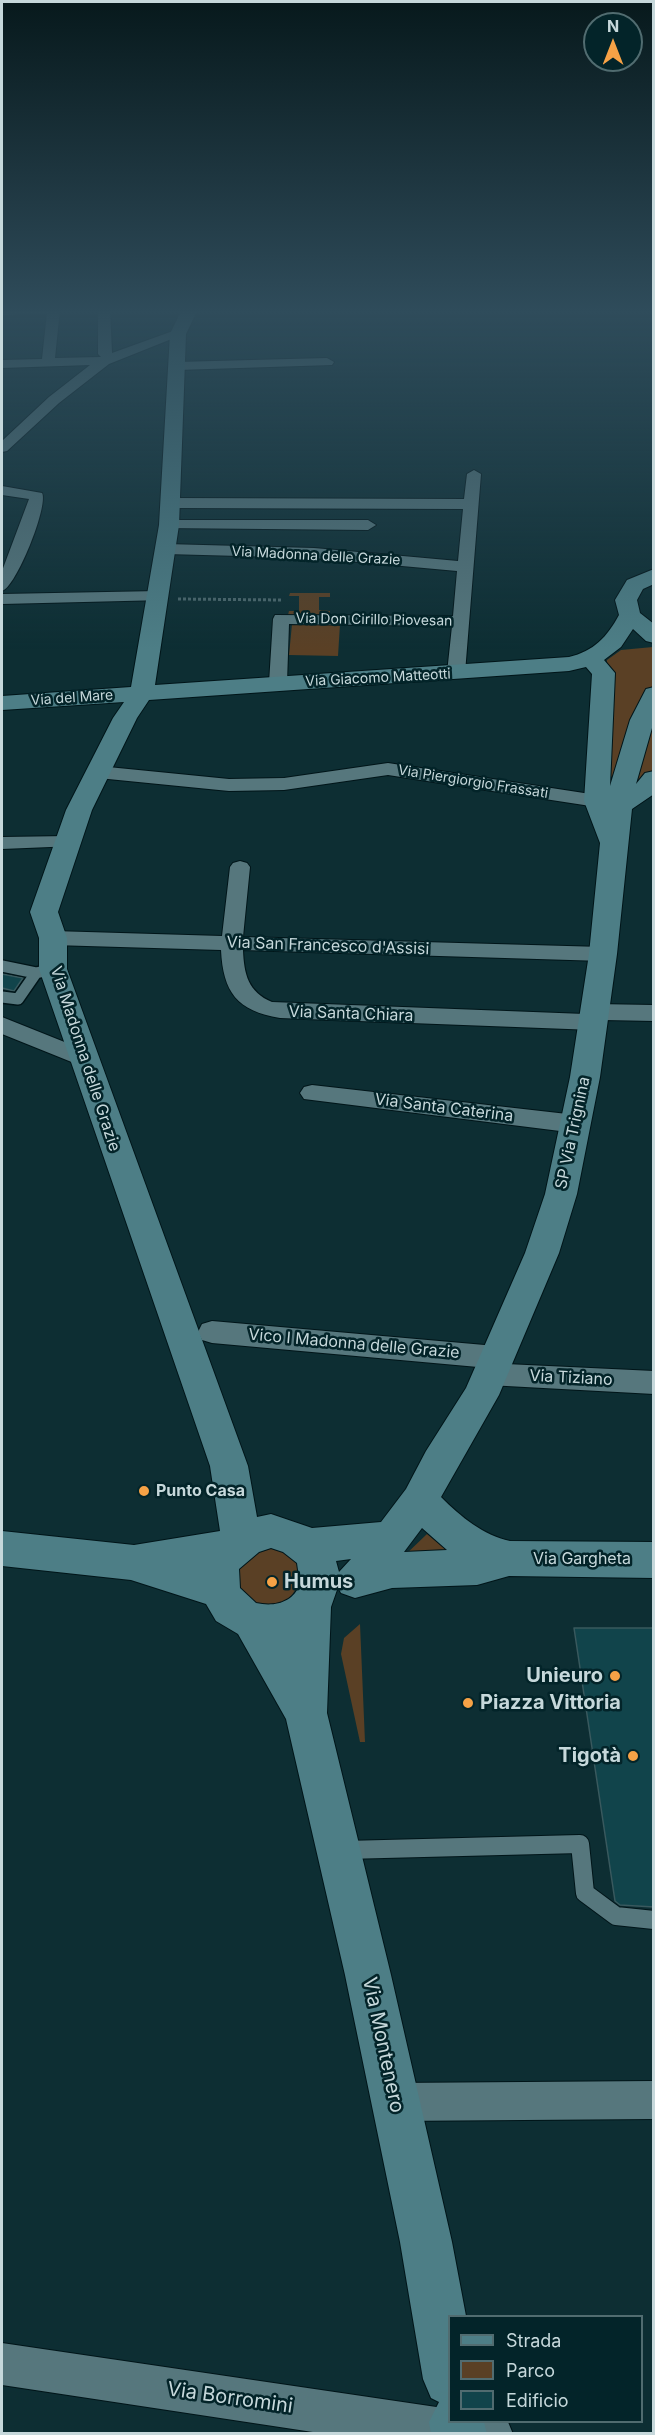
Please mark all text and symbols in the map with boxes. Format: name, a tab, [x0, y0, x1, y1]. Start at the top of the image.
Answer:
north arrow	[583, 12, 643, 72]
text: N	[607, 16, 619, 36]
street label: Via Madonna delle Grazie	[231, 543, 401, 569]
street label: Via Don Cirillo Piovesan	[295, 610, 453, 630]
street label: Via Giacomo Matteotti	[305, 666, 451, 690]
street label: Via del Mare	[30, 687, 114, 709]
street label: Via Piergiorgio Frassati	[397, 762, 549, 802]
street label: Via San Francesco d'Assisi	[226, 933, 430, 959]
street label: Via Madonna delle Grazie	[46, 964, 124, 1154]
street label: Via Santa Chiara	[288, 1002, 414, 1026]
street label: SP Via Trignina	[552, 1075, 594, 1191]
street label: Via Santa Caterina	[374, 1090, 514, 1126]
street label: Vico I Madonna delle Grazie	[248, 1325, 460, 1363]
street label: Via Tiziano	[529, 1366, 613, 1390]
place label: Punto Casa	[156, 1481, 245, 1501]
marker: Punto Casa	[137, 1484, 151, 1498]
street label: Via Gargheta	[533, 1549, 631, 1569]
place label: Humus	[284, 1570, 353, 1594]
marker: Humus	[265, 1575, 279, 1589]
place label: Unieuro	[526, 1664, 603, 1688]
marker: Unieuro	[608, 1669, 622, 1683]
place label: Piazza Vittoria	[480, 1691, 621, 1715]
marker: Piazza Vittoria	[461, 1696, 475, 1710]
place label: Tigotà	[558, 1744, 621, 1768]
marker: Tigotà	[626, 1749, 640, 1763]
street label: Via Montenero	[357, 1975, 409, 2115]
legend	[448, 2315, 643, 2423]
text: Strada	[506, 2330, 561, 2351]
text: Parco	[506, 2360, 555, 2381]
street label: Via Borromini	[166, 2377, 294, 2419]
text: Edificio	[506, 2390, 569, 2411]

